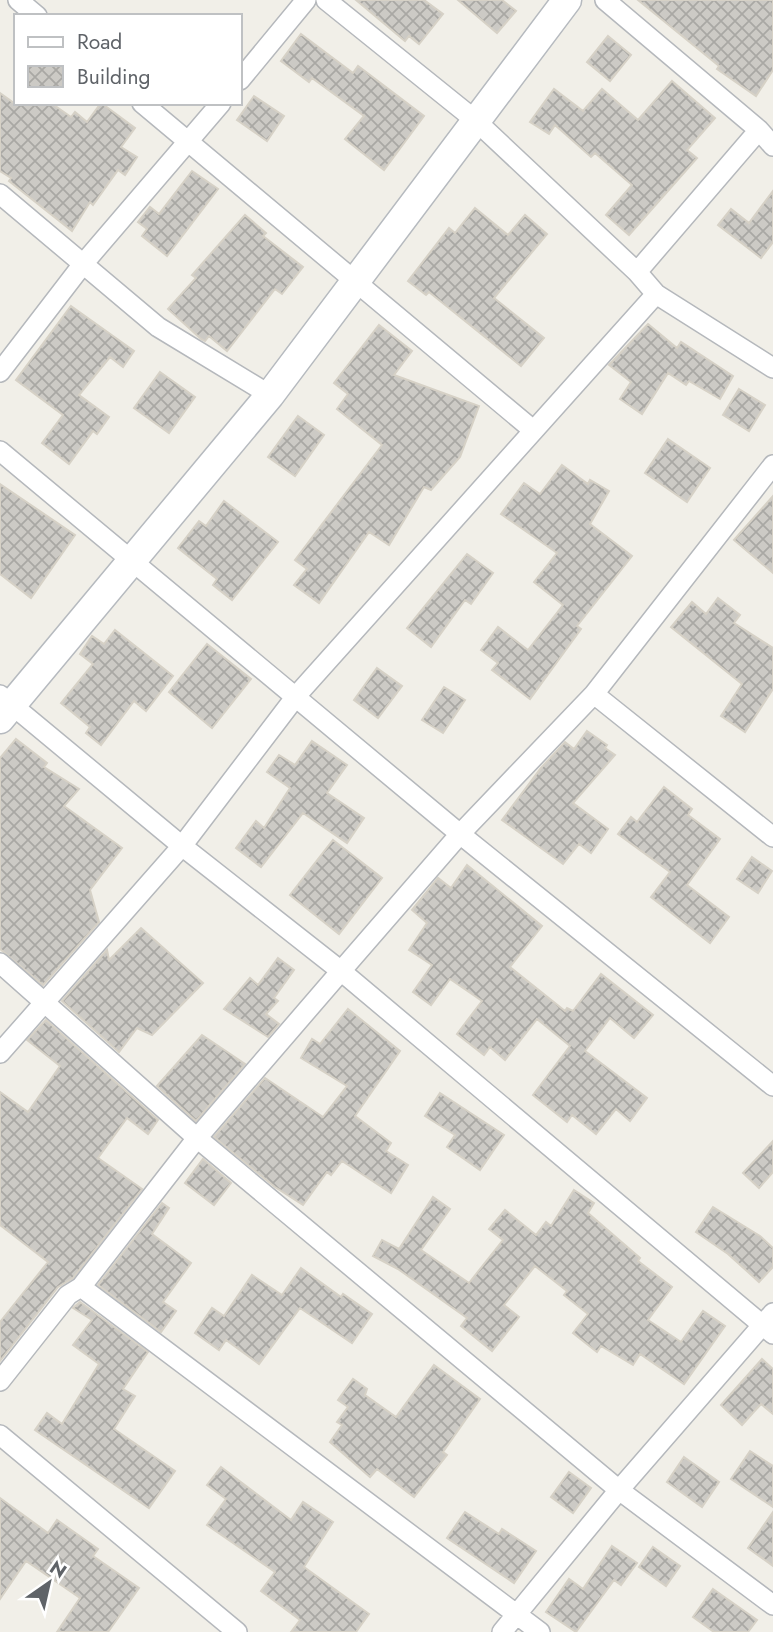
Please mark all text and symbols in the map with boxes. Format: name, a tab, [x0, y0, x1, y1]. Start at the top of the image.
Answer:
legend	[14, 14, 242, 105]
text: Road	[77, 27, 122, 57]
text: Building	[77, 62, 150, 92]
north arrow	[14, 1548, 84, 1618]
text: N	[44, 1554, 72, 1585]

